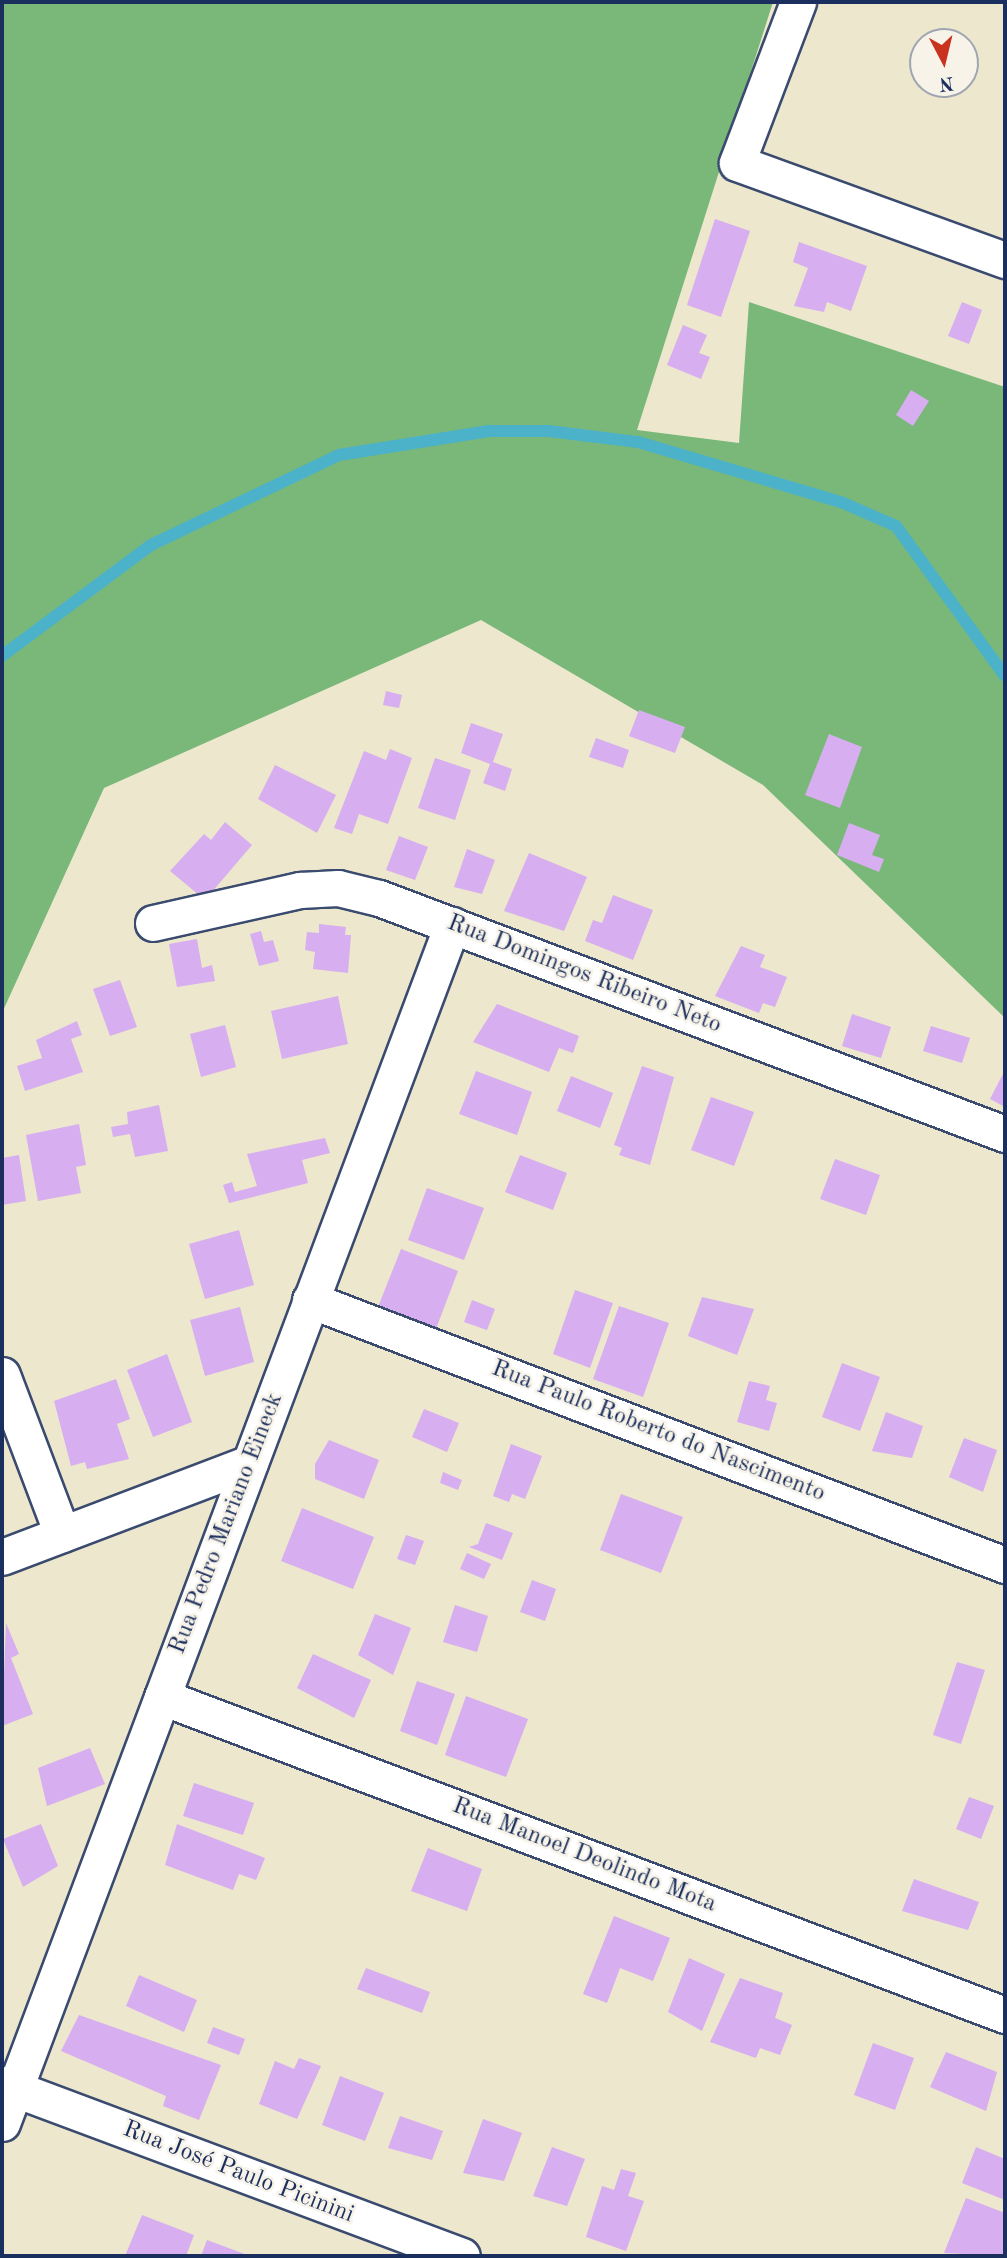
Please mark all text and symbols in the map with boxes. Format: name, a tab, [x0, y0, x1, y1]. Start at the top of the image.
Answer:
north arrow	[909, 28, 979, 98]
text: N	[938, 72, 955, 93]
street label: Rua Domingos Ribeiro Neto	[443, 909, 725, 1041]
street label: Rua Paulo Roberto do Nascimento	[487, 1355, 829, 1509]
street label: Rua Pedro Mariano Eineck	[164, 1389, 290, 1659]
street label: Rua Manoel Deolindo Mota	[448, 1792, 720, 1920]
street label: Rua José Paulo Picinini	[118, 2116, 358, 2230]

